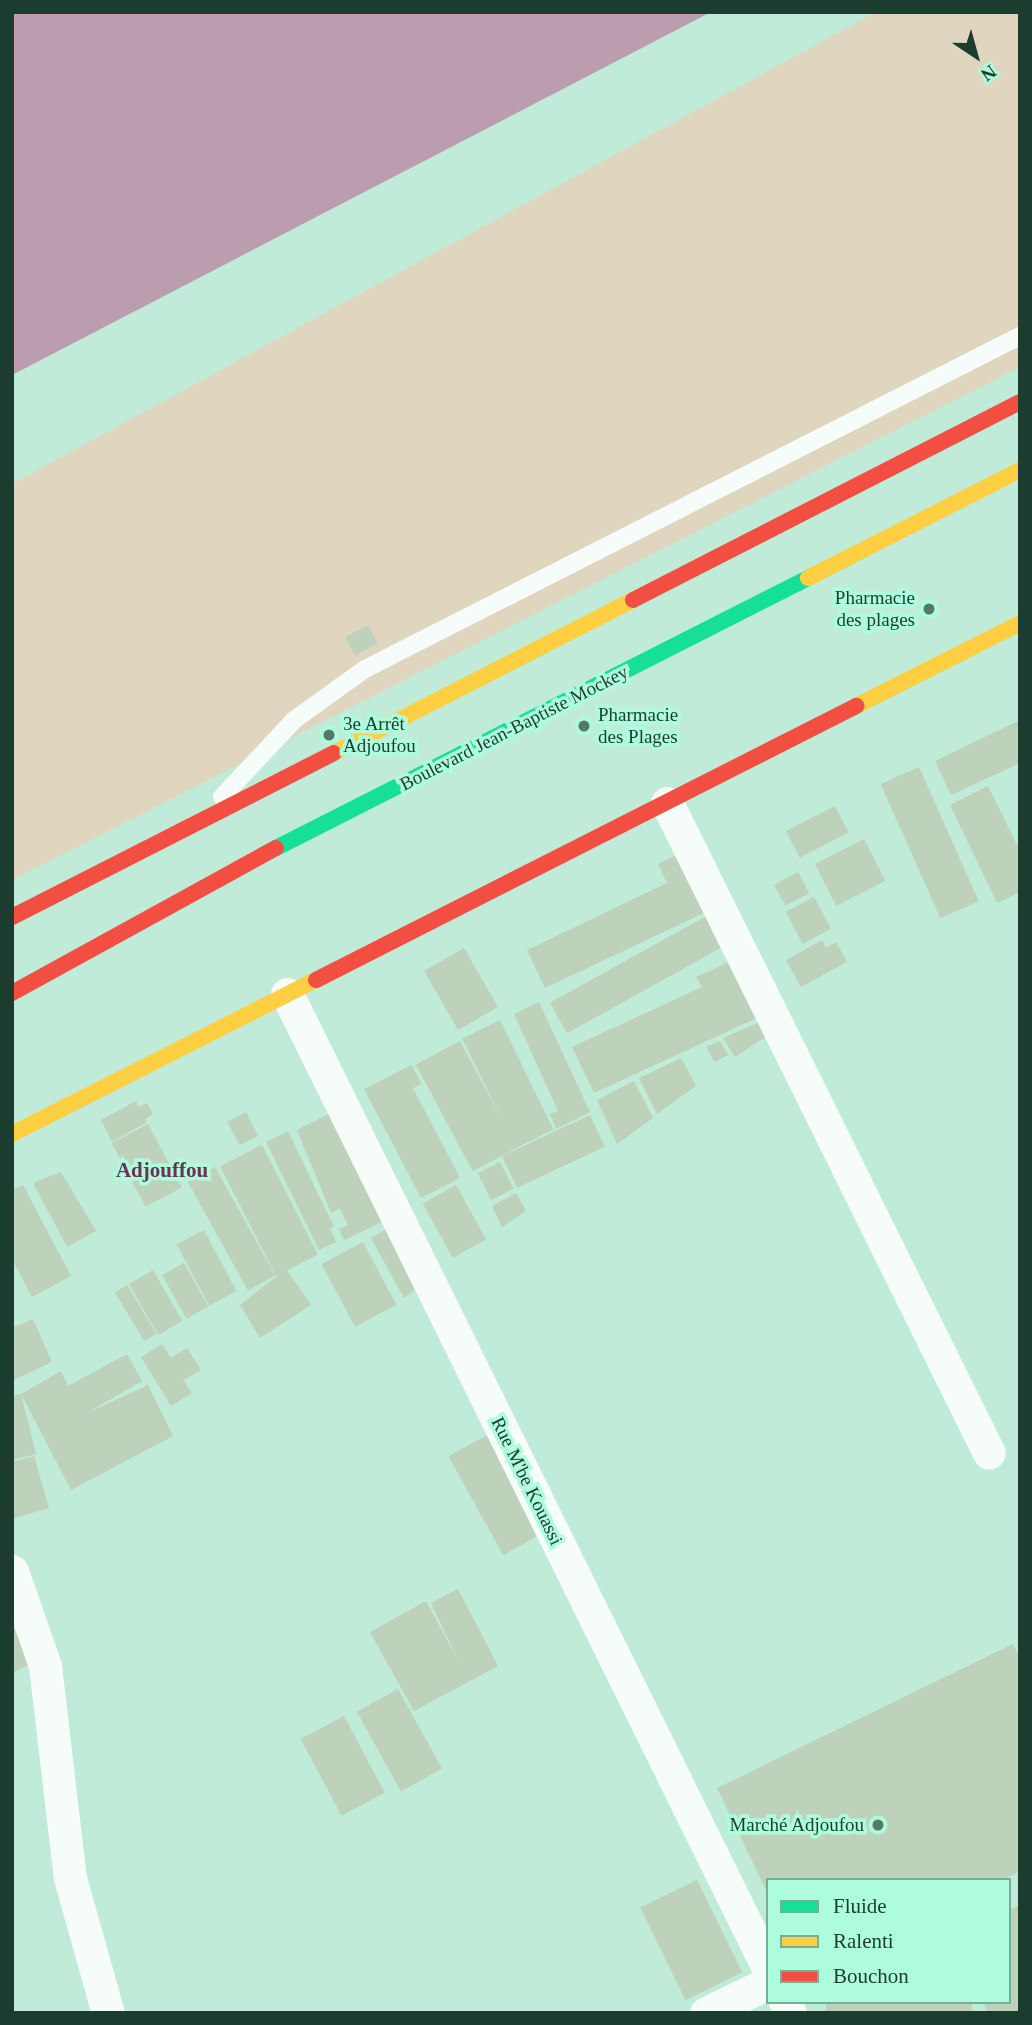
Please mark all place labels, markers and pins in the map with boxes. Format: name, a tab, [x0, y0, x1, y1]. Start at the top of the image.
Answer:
place label: Pharmacie des plages	[835, 587, 915, 631]
marker: Pharmacie des plages	[921, 601, 937, 617]
place label: Pharmacie des Plages	[598, 704, 678, 748]
place label: 3e Arrêt Adjoufou	[343, 713, 416, 757]
marker: Pharmacie des Plages	[576, 718, 592, 734]
marker: 3e Arrêt Adjoufou	[321, 727, 337, 743]
place label: Marché Adjoufou	[728, 1814, 864, 1836]
marker: Marché Adjoufou	[870, 1817, 886, 1833]

